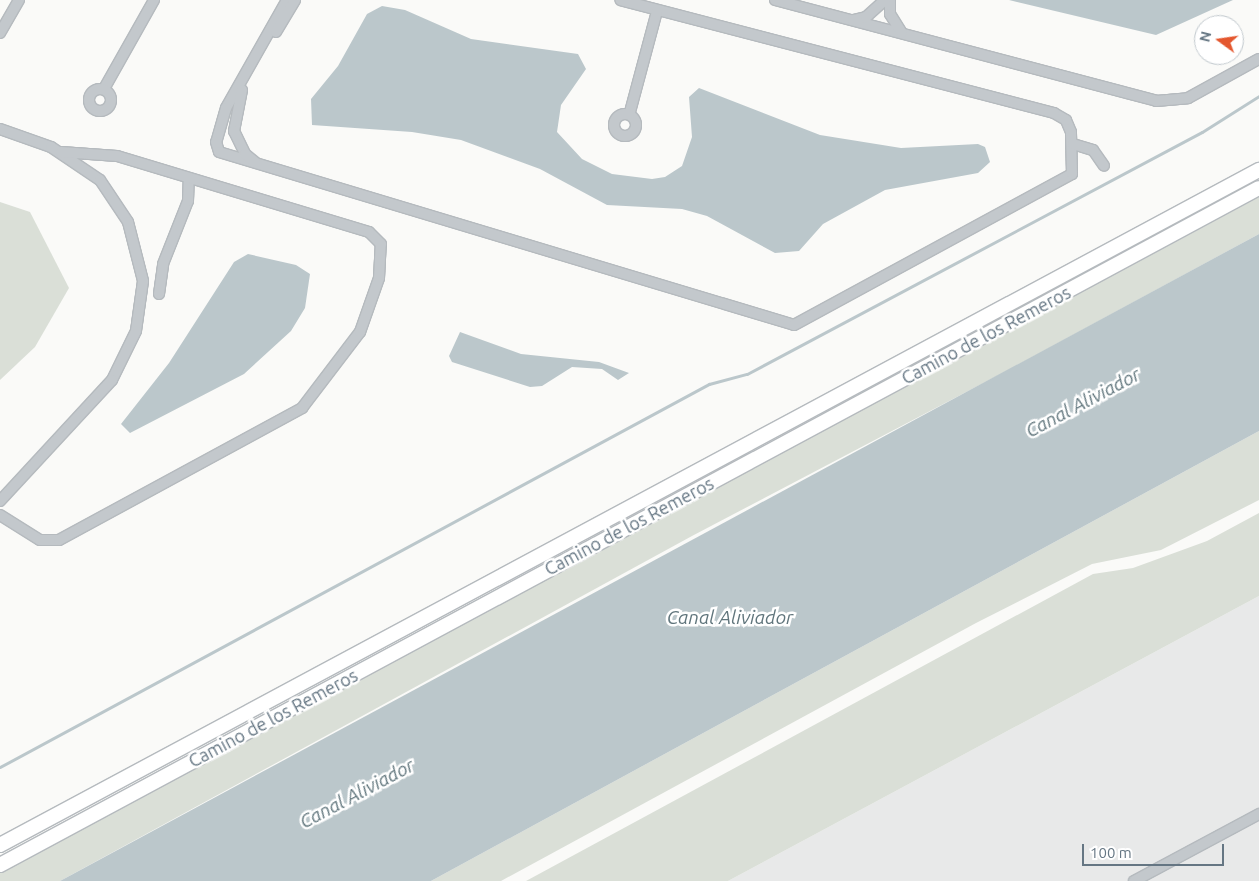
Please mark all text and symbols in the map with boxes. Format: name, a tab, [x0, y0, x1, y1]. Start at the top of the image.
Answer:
north arrow	[1194, 15, 1244, 65]
text: N	[1196, 30, 1214, 44]
street label: Camino de los Remeros	[898, 281, 1074, 389]
water label: Canal Aliviador	[1022, 363, 1144, 443]
street label: Camino de los Remeros	[541, 472, 717, 580]
water label: Canal Aliviador	[667, 607, 793, 629]
street label: Camino de los Remeros	[185, 664, 361, 772]
water label: Canal Aliviador	[296, 754, 418, 834]
scale bar	[1084, 834, 1226, 866]
text: 100 m	[1090, 844, 1132, 861]

